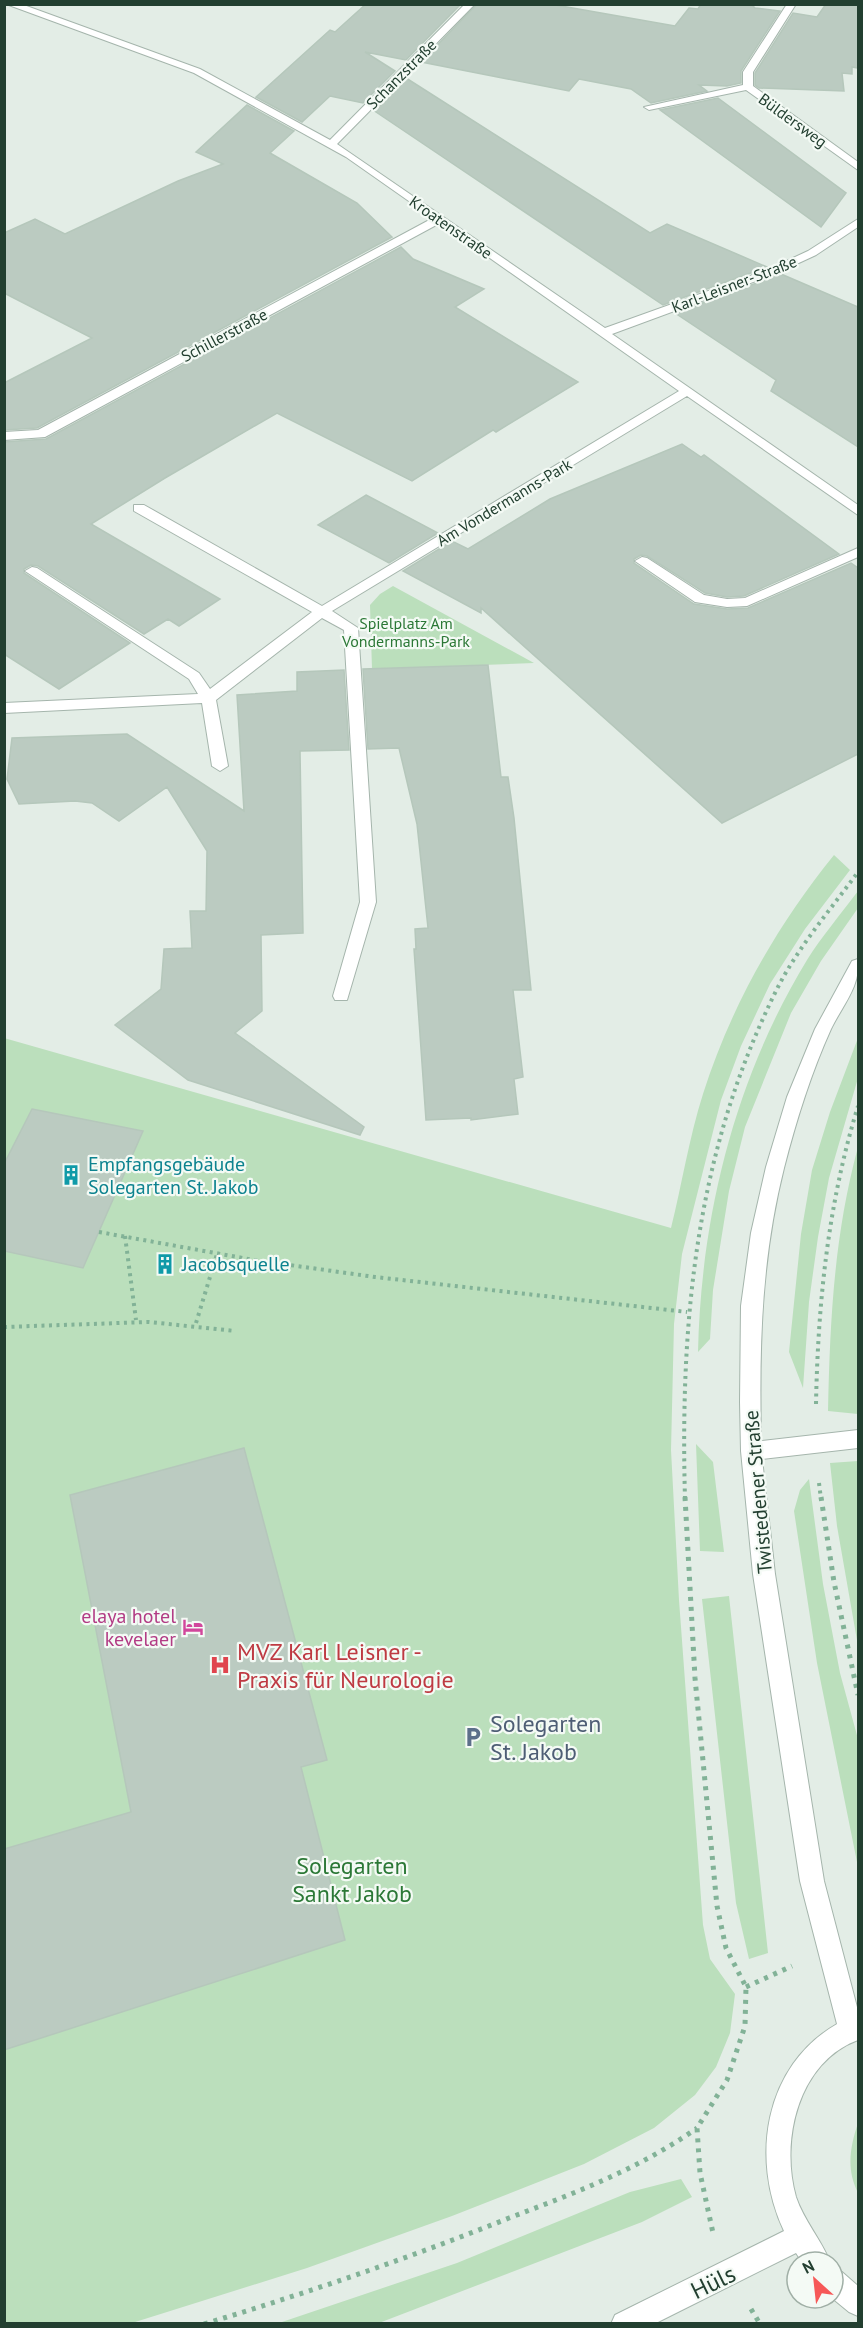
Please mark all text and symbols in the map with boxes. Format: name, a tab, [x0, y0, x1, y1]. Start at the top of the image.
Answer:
street label: Schanzstraße	[362, 35, 440, 113]
street label: Büldersweg	[755, 88, 831, 152]
street label: Kroatenstraße	[406, 191, 496, 263]
street label: Karl-Leisner-Straße	[669, 251, 799, 317]
street label: Schillerstraße	[177, 304, 271, 366]
street label: Am Vondermanns-Park	[433, 454, 576, 550]
park label: Spielplatz Am Vondermanns-Park	[341, 613, 470, 651]
place label: Empfangsgebäude Solegarten St. Jakob	[88, 1151, 259, 1200]
building icon: Empfangsgebäude Solegarten St. Jakob	[59, 1163, 83, 1187]
place label: Jacobsquelle	[181, 1251, 290, 1277]
building icon: Jacobsquelle	[153, 1252, 177, 1276]
street label: Twistedener Straße	[738, 1409, 778, 1575]
place label: elaya hotel kevelaer	[81, 1603, 176, 1652]
hotel icon: elaya hotel kevelaer	[181, 1615, 205, 1639]
place label: MVZ Karl Leisner - Praxis für Neurologie	[237, 1636, 454, 1695]
hospital icon: MVZ Karl Leisner - Praxis für Neurologie	[208, 1653, 232, 1677]
place label: Solegarten St. Jakob	[490, 1708, 601, 1767]
parking icon: Solegarten St. Jakob	[461, 1725, 485, 1749]
park label: Solegarten Sankt Jakob	[292, 1850, 412, 1909]
north arrow	[785, 2250, 845, 2310]
text: N	[799, 2255, 817, 2278]
street label: Hüls	[685, 2258, 741, 2306]

